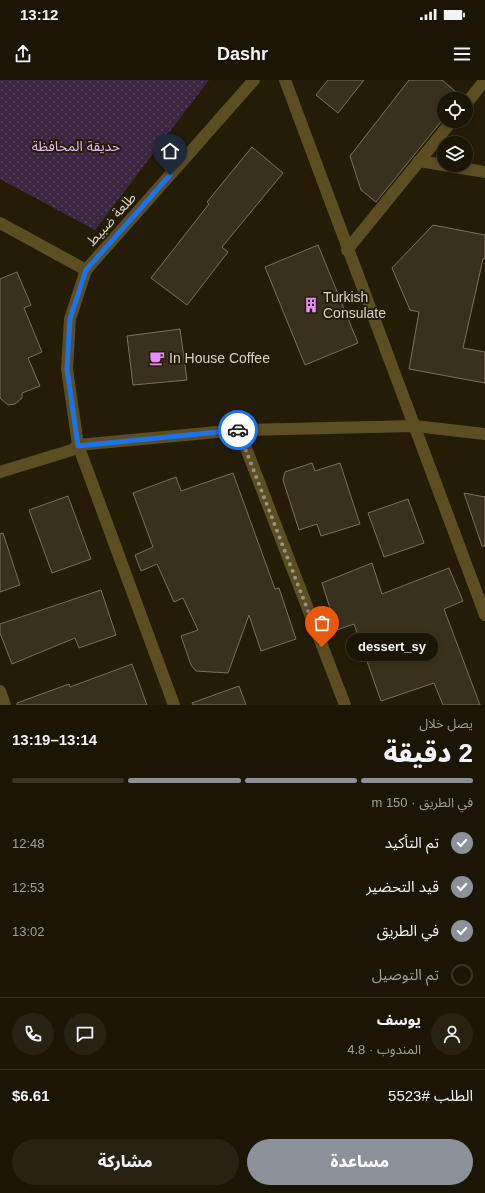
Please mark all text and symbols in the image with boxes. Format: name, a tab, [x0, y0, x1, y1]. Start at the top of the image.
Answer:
text: 13:12	[20, 6, 58, 23]
icon: share	[12, 43, 34, 65]
icon: menu	[451, 43, 473, 65]
text: Dashr	[217, 44, 268, 64]
map controls	[437, 92, 473, 172]
button: locate	[437, 92, 473, 128]
pin	[153, 134, 187, 175]
button: layers	[437, 136, 473, 172]
park label: حديقة المحافظة	[32, 138, 120, 154]
icon: home	[159, 140, 181, 162]
street label: طلعة ضبيط	[83, 189, 139, 249]
place label: Turkish Consulate	[323, 289, 386, 321]
building icon: Turkish Consulate	[302, 296, 320, 314]
cafe icon: In House Coffee	[148, 349, 166, 367]
place label: In House Coffee	[169, 350, 270, 366]
courier	[218, 410, 258, 450]
icon: car	[227, 419, 249, 441]
pin	[305, 606, 339, 647]
icon: bag	[311, 612, 333, 634]
callout: dessert_sy	[346, 633, 438, 661]
text: dessert_sy	[358, 639, 426, 654]
text: يصل خلال	[419, 716, 473, 731]
text: 13:14–13:19	[12, 731, 97, 748]
text: 2 دقيقة	[383, 738, 473, 768]
text: في الطريق · 150 m	[371, 795, 473, 810]
icon: check	[451, 832, 473, 854]
text: تم التأكيد	[385, 834, 439, 851]
text: 12:48	[12, 836, 45, 851]
icon: check	[451, 876, 473, 898]
text: قيد التحضير	[366, 878, 439, 895]
text: 12:53	[12, 880, 45, 895]
icon: check	[451, 920, 473, 942]
text: في الطريق	[377, 922, 439, 939]
text: 13:02	[12, 924, 45, 939]
text: تم التوصيل	[372, 966, 439, 983]
text: يوسف	[377, 1011, 421, 1028]
button: phone	[12, 1013, 54, 1055]
button: chat	[64, 1013, 106, 1055]
button: person	[431, 1013, 473, 1055]
text: المندوب · 4.8	[347, 1042, 421, 1057]
text: $6.61	[12, 1087, 50, 1104]
text: الطلب #5523	[388, 1087, 473, 1104]
button: مشاركة	[12, 1139, 239, 1185]
button: مساعدة	[247, 1139, 473, 1185]

